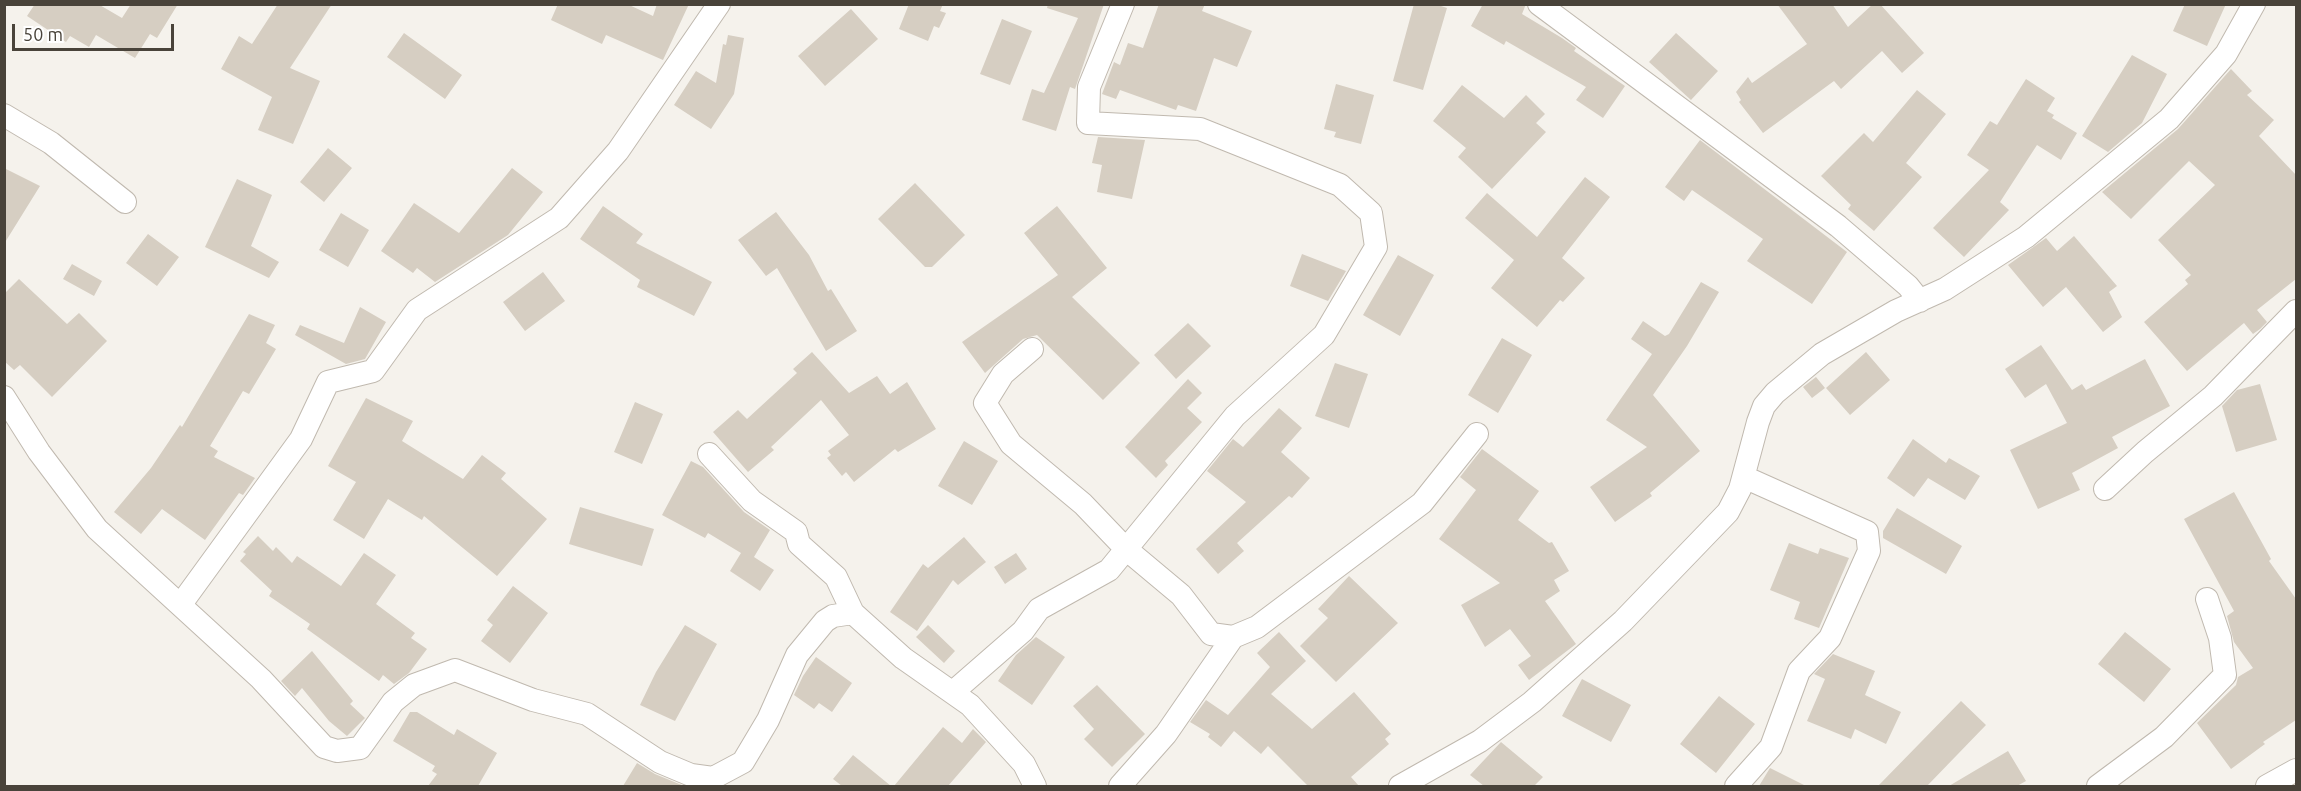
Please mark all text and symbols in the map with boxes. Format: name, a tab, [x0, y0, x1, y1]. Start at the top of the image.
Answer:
scale bar	[15, 12, 177, 50]
text: 50 m	[23, 24, 63, 44]

